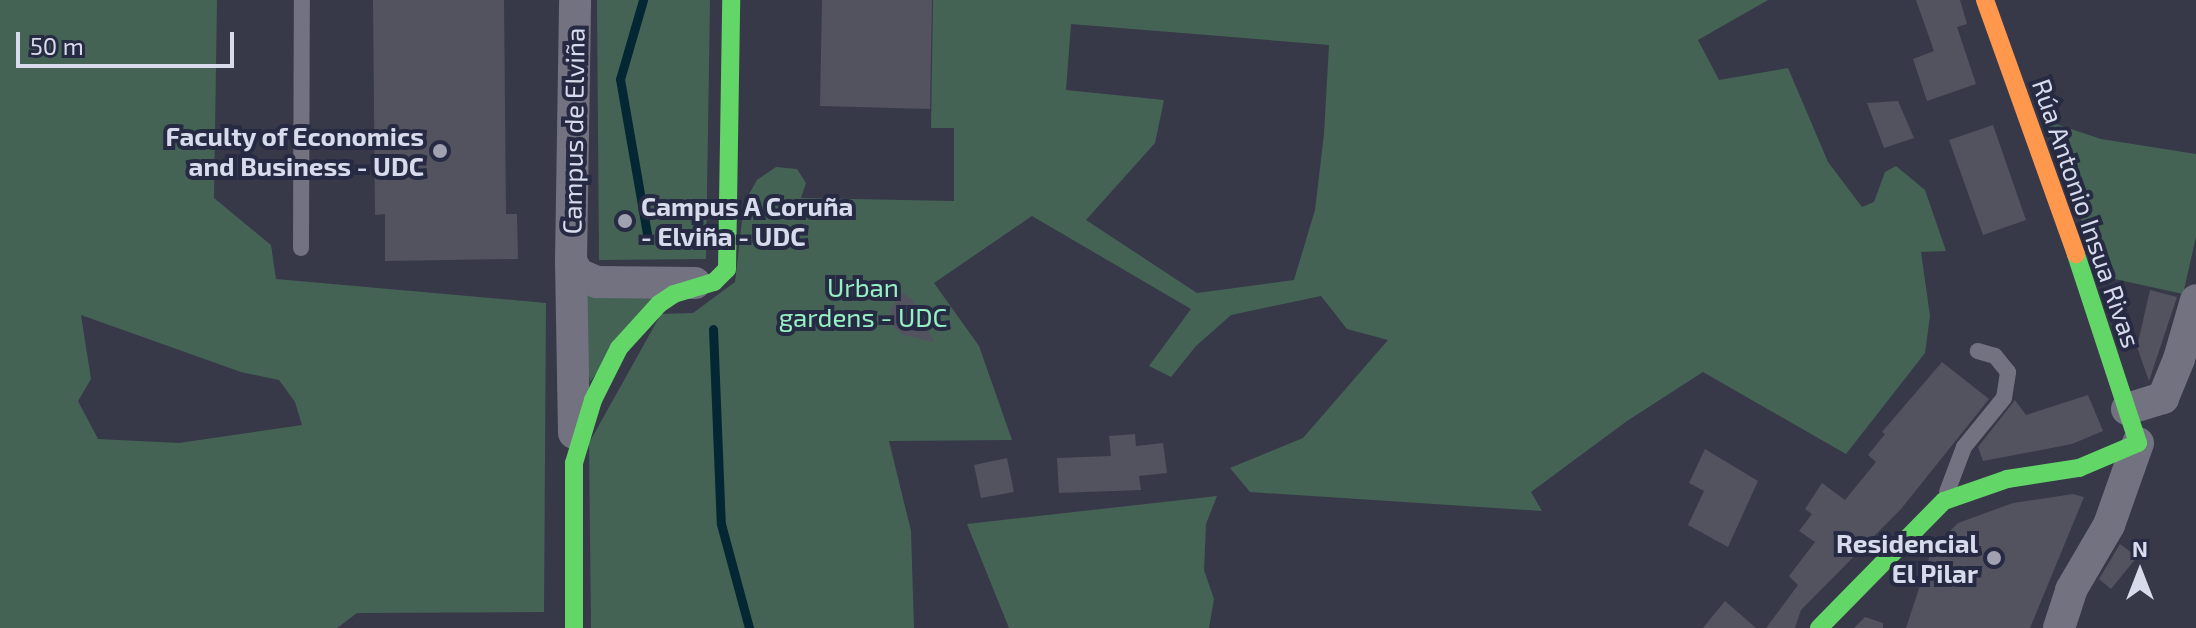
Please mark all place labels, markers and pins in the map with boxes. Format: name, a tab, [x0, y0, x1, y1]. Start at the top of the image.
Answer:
place label: Faculty of Economics and Business - UDC	[165, 120, 424, 182]
marker: Faculty of Economics and Business - UDC	[431, 142, 449, 160]
place label: Campus A Coruña - Elviña - UDC	[641, 190, 855, 252]
marker: Campus A Coruña - Elviña - UDC	[616, 212, 634, 230]
place label: Residencial El Pilar	[1836, 527, 1978, 588]
marker: Residencial El Pilar	[1985, 549, 2003, 567]

